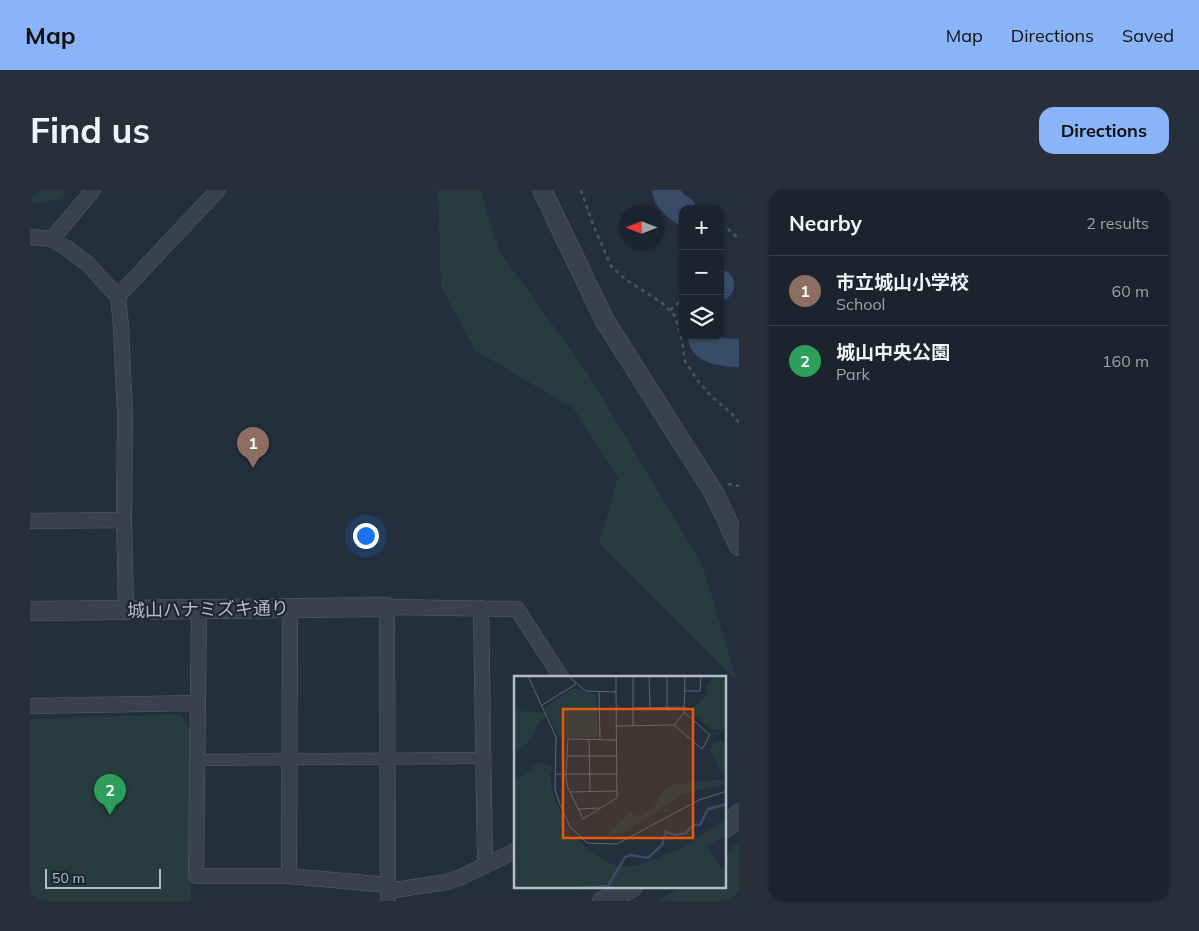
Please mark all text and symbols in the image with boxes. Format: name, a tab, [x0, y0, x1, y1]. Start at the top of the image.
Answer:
text: Map	[25, 20, 76, 50]
text: Map	[946, 24, 983, 47]
text: Directions	[1011, 24, 1094, 47]
text: Saved	[1122, 24, 1174, 47]
button: Directions	[1039, 107, 1169, 154]
text: Find us	[30, 108, 150, 152]
north arrow	[619, 205, 664, 250]
map controls	[679, 205, 724, 340]
button: +	[679, 205, 724, 250]
text: Nearby	[789, 210, 862, 236]
text: 2 results	[1086, 213, 1149, 233]
button: −	[679, 250, 724, 295]
text: 市立城山小学校	[836, 270, 969, 294]
text: 1	[800, 281, 810, 301]
text: 60 m	[1112, 281, 1149, 301]
text: School	[836, 294, 885, 314]
button: layers	[679, 295, 724, 340]
text: 城山中央公園	[836, 340, 950, 364]
text: 2	[800, 351, 810, 371]
text: 160 m	[1102, 351, 1149, 371]
text: Park	[836, 364, 870, 384]
pin: 1	[237, 427, 269, 468]
your location	[353, 523, 379, 549]
street label: 城山ハナミズキ通り	[127, 596, 289, 622]
inset map	[514, 676, 726, 888]
pin: 2	[94, 774, 126, 815]
scale bar	[45, 866, 161, 889]
text: 50 m	[52, 869, 85, 887]

